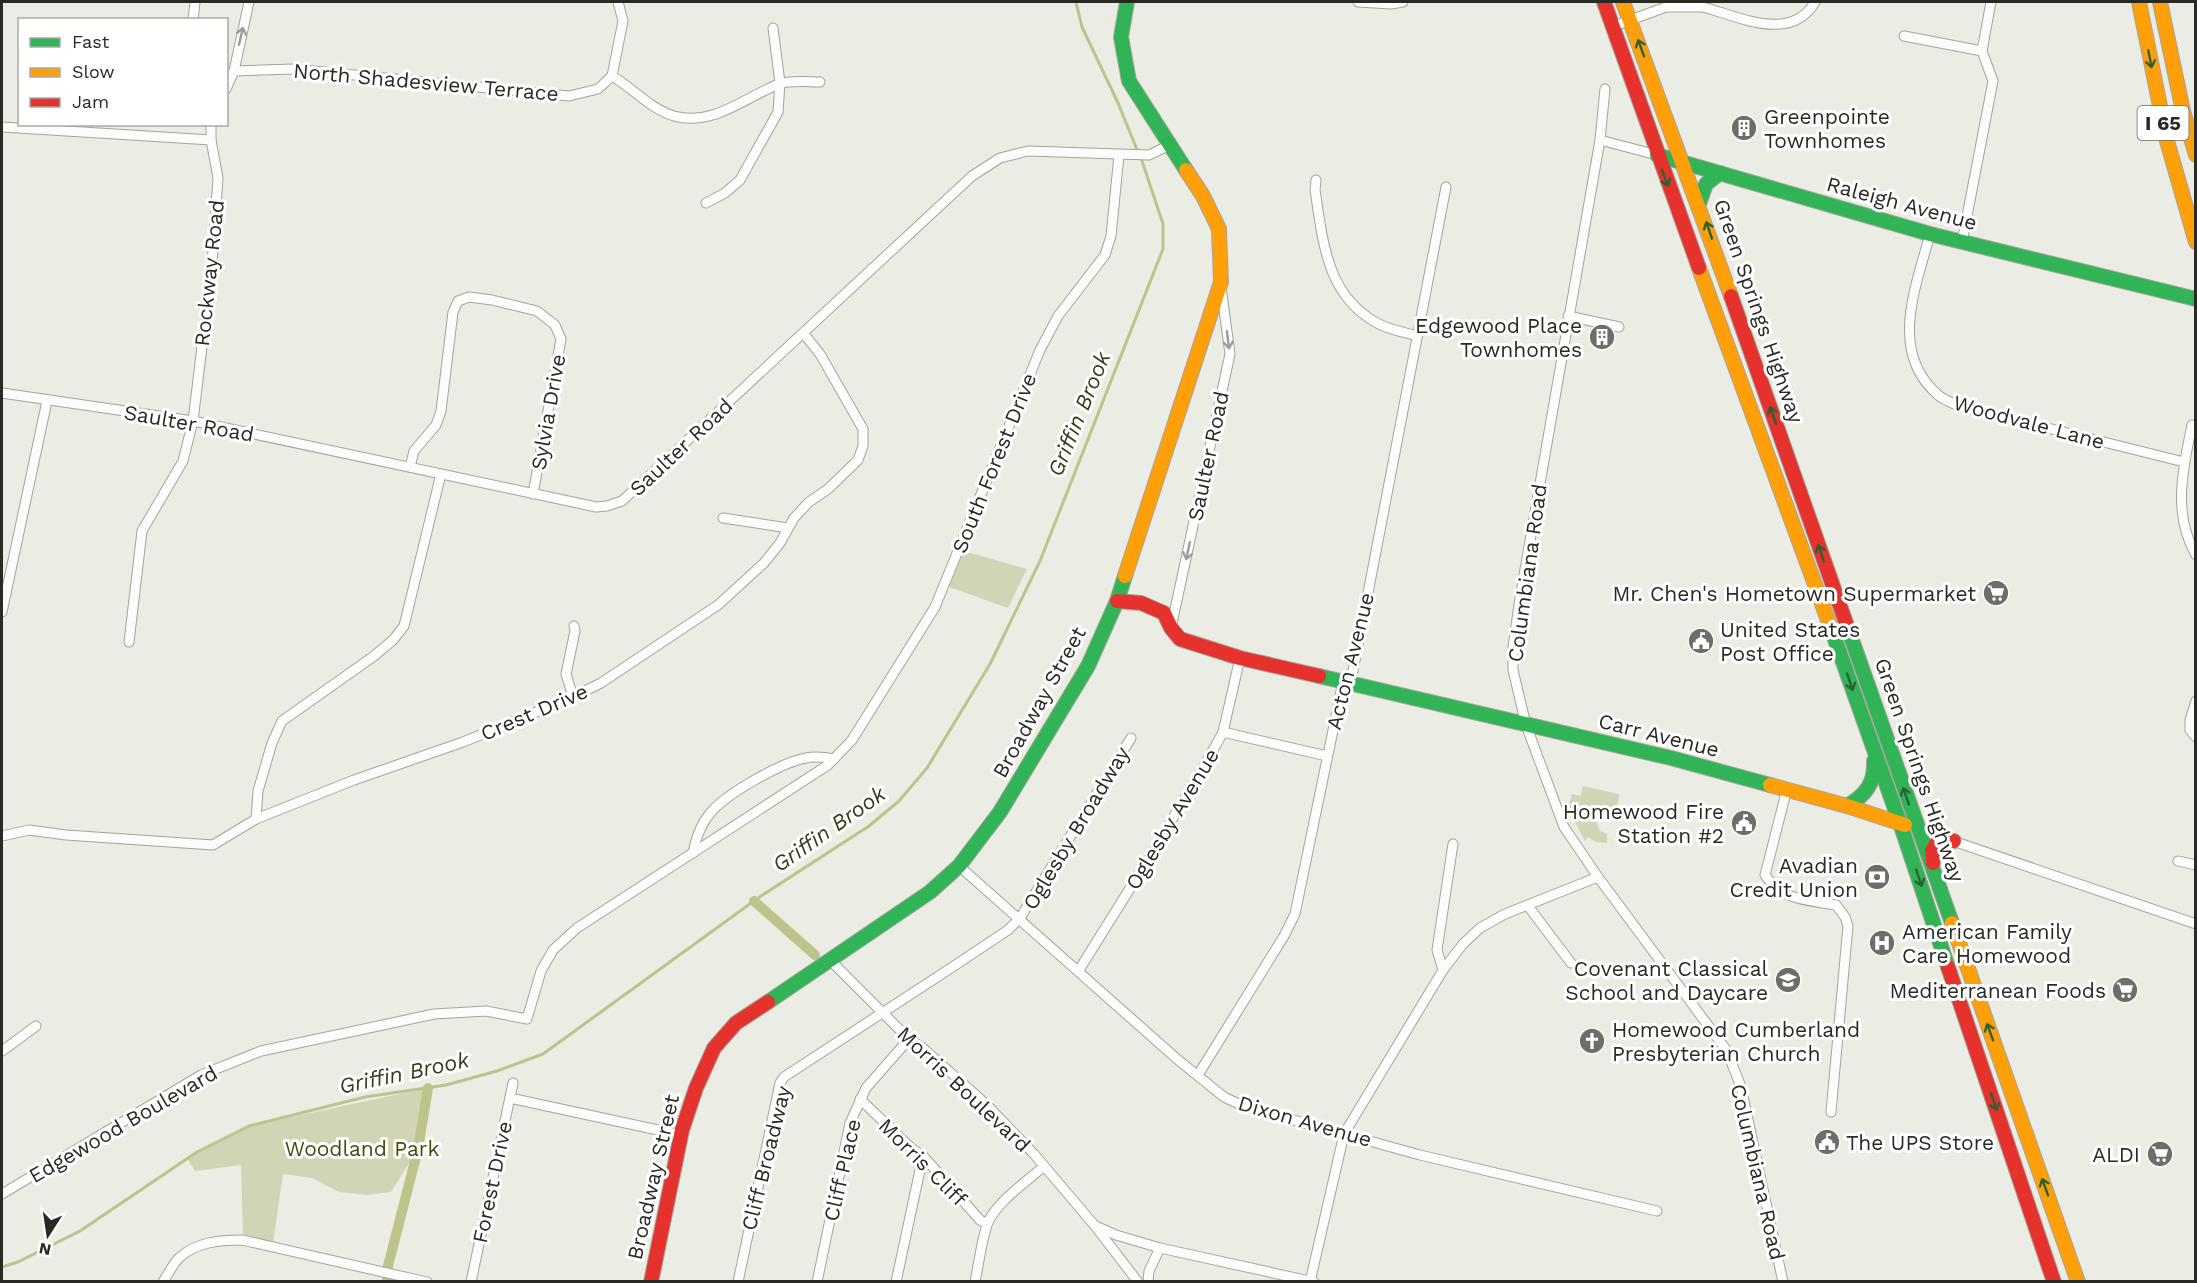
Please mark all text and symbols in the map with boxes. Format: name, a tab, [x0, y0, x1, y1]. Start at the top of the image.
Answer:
legend	[18, 18, 228, 126]
one-way arrow	[236, 27, 248, 46]
text: Fast	[72, 31, 110, 52]
one-way arrow	[1635, 39, 1646, 57]
one-way arrow	[2145, 49, 2156, 68]
street label: North Shadesview Terrace	[292, 58, 560, 106]
text: Slow	[72, 61, 115, 82]
text: Jam	[72, 91, 109, 112]
place label: Greenpointe Townhomes	[1764, 104, 1890, 153]
road number: I 65	[2138, 106, 2188, 140]
building icon: Greenpointe Townhomes	[1729, 113, 1759, 143]
one-way arrow	[1661, 169, 1672, 187]
street label: Raleigh Avenue	[1824, 171, 1980, 235]
street label: Green Springs Highway	[1709, 196, 1809, 426]
street label: Rockway Road	[189, 198, 229, 348]
one-way arrow	[1702, 222, 1713, 240]
place label: Edgewood Place Townhomes	[1415, 313, 1582, 362]
building icon: Edgewood Place Townhomes	[1587, 322, 1617, 352]
one-way arrow	[1223, 329, 1234, 349]
water label: Griffin Brook	[1043, 347, 1116, 480]
street label: Sylvia Drive	[526, 352, 570, 472]
street label: South Forest Drive	[946, 369, 1042, 557]
street label: Saulter Road	[1182, 389, 1234, 523]
street label: Woodvale Lane	[1951, 390, 2107, 454]
street label: Saulter Road	[624, 393, 738, 501]
street label: Saulter Road	[122, 399, 256, 447]
one-way arrow	[1766, 406, 1777, 424]
street label: Columbiana Road	[1502, 482, 1552, 664]
one-way arrow	[1181, 541, 1193, 560]
one-way arrow	[1815, 544, 1826, 563]
supermarket icon: Mr. Chen's Hometown Supermarket	[1981, 578, 2011, 608]
place label: Mr. Chen's Hometown Supermarket	[1612, 581, 1976, 606]
street label: Acton Avenue	[1321, 590, 1379, 732]
place label: United States Post Office	[1720, 617, 1860, 666]
street label: Broadway Street	[987, 622, 1091, 782]
public building icon: United States Post Office	[1686, 626, 1716, 656]
street label: Green Springs Highway	[1870, 655, 1970, 885]
one-way arrow	[1845, 673, 1856, 691]
street label: Crest Drive	[477, 678, 591, 746]
street label: Carr Avenue	[1596, 708, 1722, 762]
street label: Oglesby Broadway	[1017, 742, 1135, 914]
street label: Oglesby Avenue	[1120, 744, 1224, 894]
water label: Griffin Brook	[768, 780, 891, 877]
one-way arrow	[1900, 787, 1911, 806]
place label: Homewood Fire Station #2	[1563, 799, 1724, 848]
public building icon: Homewood Fire Station #2	[1729, 808, 1759, 838]
place label: Avadian Credit Union	[1730, 853, 1858, 902]
bank icon: Avadian Credit Union	[1862, 862, 1892, 892]
one-way arrow	[1914, 868, 1925, 887]
place label: American Family Care Homewood	[1902, 919, 2072, 968]
hospital icon: American Family Care Homewood	[1867, 928, 1897, 958]
place label: Covenant Classical School and Daycare	[1565, 956, 1769, 1005]
school or university icon: Covenant Classical School and Daycare	[1773, 965, 1803, 995]
supermarket icon: Mediterranean Foods	[2110, 975, 2140, 1005]
place label: Mediterranean Foods	[1889, 978, 2106, 1003]
place label: Homewood Cumberland Presbyterian Church	[1612, 1017, 1860, 1066]
street label: Morris Boulevard	[892, 1021, 1036, 1157]
one-way arrow	[1983, 1023, 1994, 1042]
church icon: Homewood Cumberland Presbyterian Church	[1577, 1026, 1607, 1056]
water label: Griffin Brook	[337, 1047, 472, 1099]
street label: Edgewood Boulevard	[24, 1060, 222, 1188]
street label: Columbiana Road	[1726, 1082, 1790, 1262]
street label: Cliff Broadway	[736, 1083, 796, 1233]
street label: Dixon Avenue	[1235, 1090, 1375, 1152]
street label: Broadway Street	[622, 1092, 684, 1262]
one-way arrow	[1989, 1092, 2000, 1111]
street label: Morris Cliff	[874, 1113, 973, 1212]
street label: Cliff Place	[818, 1116, 866, 1224]
street label: Forest Drive	[467, 1119, 517, 1245]
public building icon: The UPS Store	[1812, 1127, 1842, 1157]
place label: The UPS Store	[1846, 1130, 1994, 1155]
park label: Woodland Park	[285, 1136, 439, 1161]
supermarket icon: ALDI	[2145, 1139, 2175, 1169]
place label: ALDI	[2092, 1142, 2140, 1167]
one-way arrow	[2038, 1178, 2049, 1197]
north arrow	[18, 1205, 78, 1265]
text: N	[37, 1239, 53, 1260]

